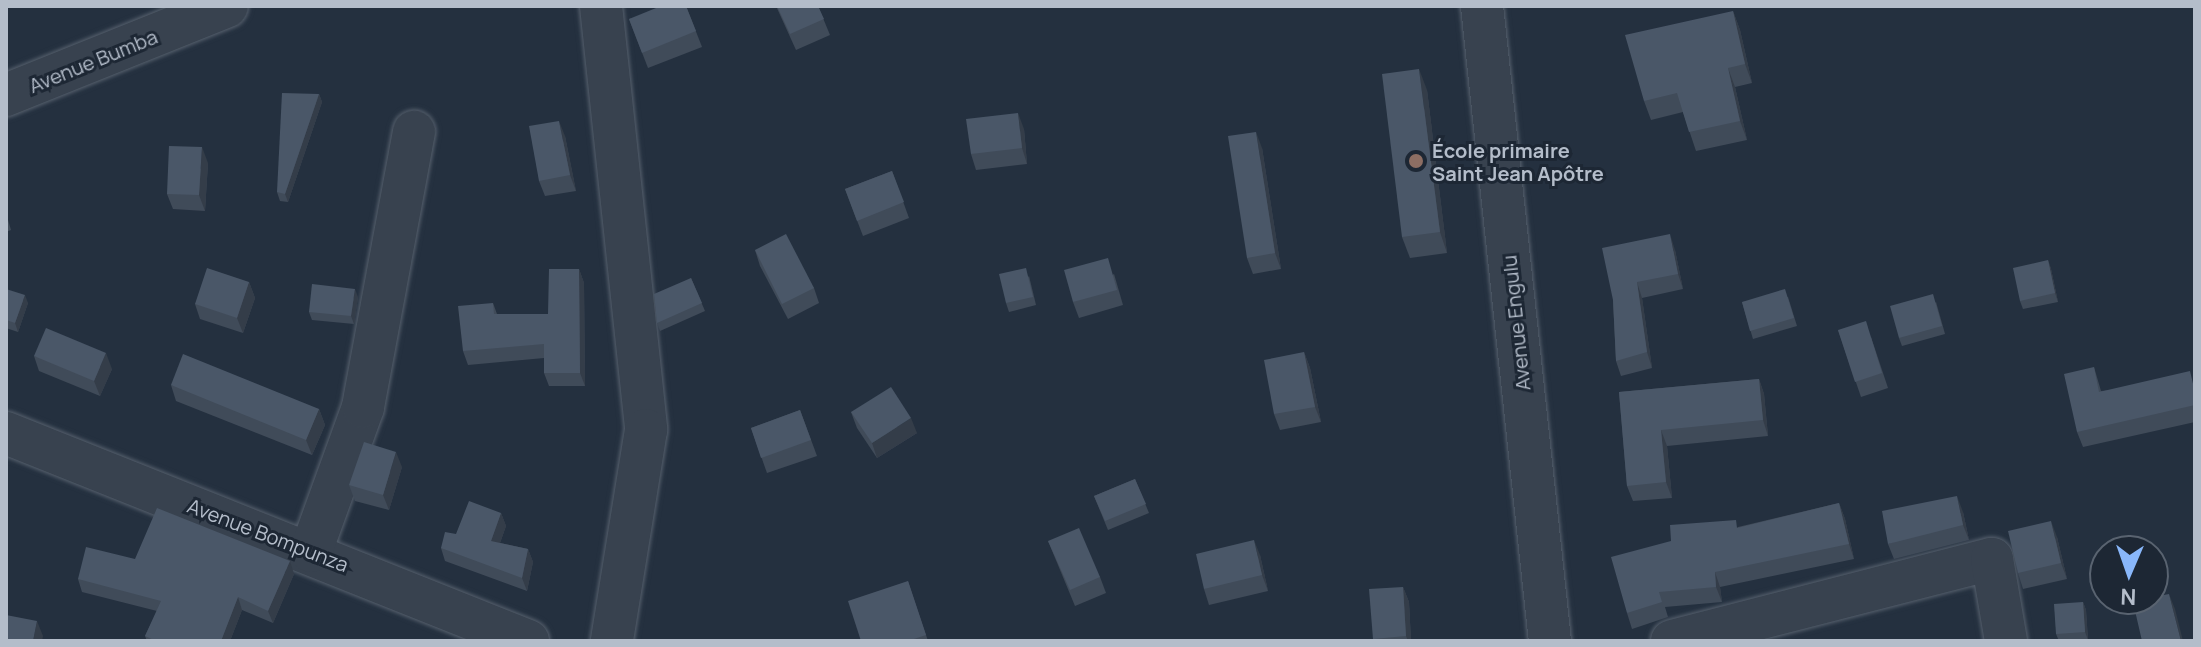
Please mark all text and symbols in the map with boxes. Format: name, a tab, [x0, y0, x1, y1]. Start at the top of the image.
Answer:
street label: Avenue Bumba	[25, 24, 161, 98]
place label: École primaire Saint Jean Apôtre	[1432, 138, 1604, 185]
marker: École primaire Saint Jean Apôtre	[1407, 152, 1425, 170]
street label: Avenue Engulu	[1497, 254, 1535, 392]
street label: Avenue Bompunza	[184, 493, 352, 577]
north arrow	[2089, 535, 2169, 615]
text: N	[2120, 582, 2137, 612]

